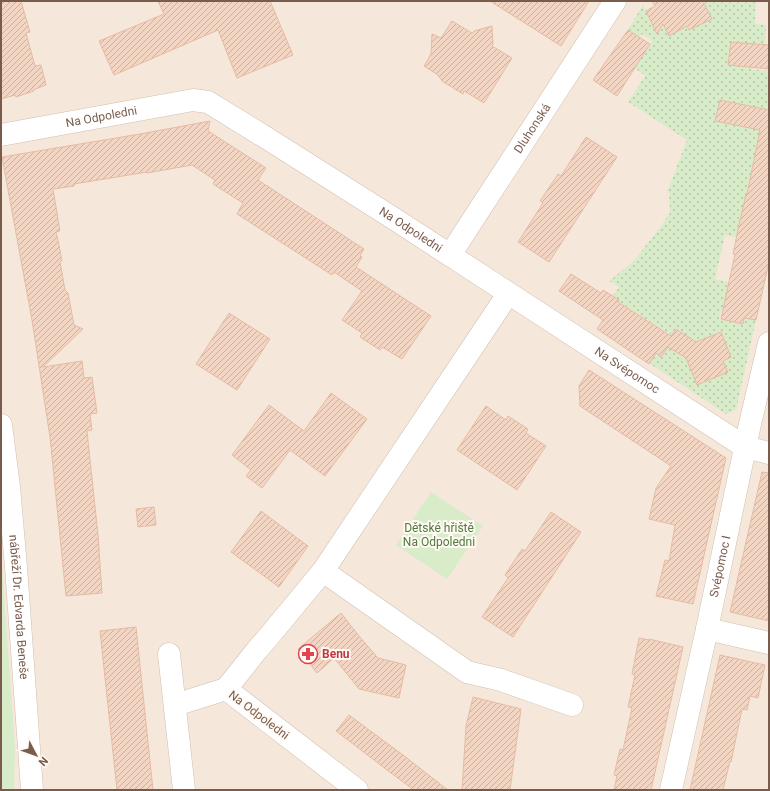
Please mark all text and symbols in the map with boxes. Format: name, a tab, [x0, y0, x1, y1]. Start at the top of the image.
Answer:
street label: Dluhonská	[511, 101, 553, 156]
street label: Na Odpoledni	[64, 103, 138, 130]
street label: Na Odpoledni	[377, 204, 445, 255]
street label: Na Svépomoc	[592, 344, 662, 397]
park label: Dětské hřiště Na Odpoledni	[403, 521, 475, 549]
street label: nábřeží Dr. Edvarda Beneše	[6, 534, 31, 680]
street label: Svépomoc I	[707, 534, 733, 598]
pharmacy icon: Benu	[297, 643, 319, 665]
place label: Benu	[322, 647, 350, 661]
street label: Na Odpoledni	[226, 688, 292, 742]
north arrow	[16, 735, 56, 775]
text: N	[36, 754, 51, 769]

